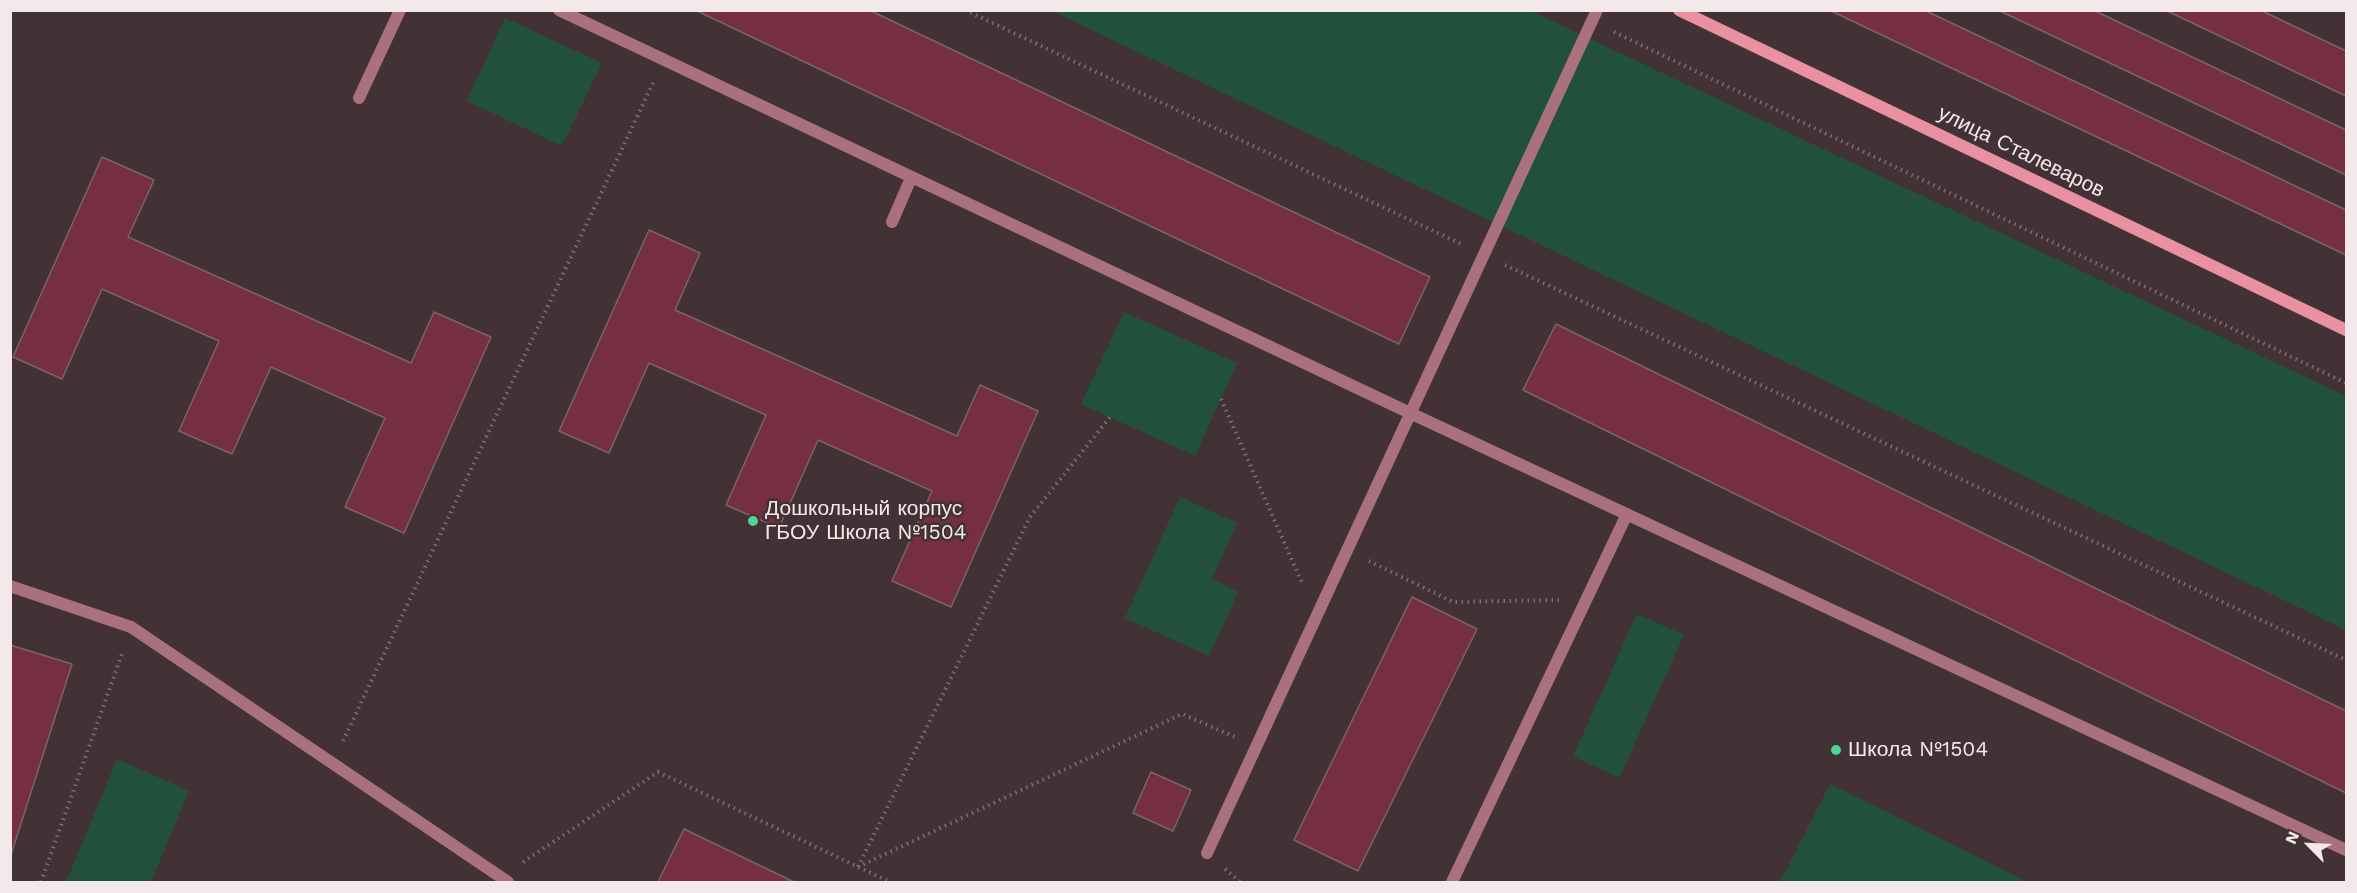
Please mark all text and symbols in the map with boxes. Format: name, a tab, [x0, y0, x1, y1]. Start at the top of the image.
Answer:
street label: улица Сталеваров	[1934, 101, 2108, 203]
place label: Дошкольный корпус ГБОУ Школа №1504	[765, 496, 967, 546]
marker: Дошкольный корпус ГБОУ Школа №1504	[746, 514, 760, 528]
place label: Школа №1504	[1848, 737, 1988, 763]
marker: Школа №1504	[1829, 743, 1843, 757]
north arrow	[2279, 815, 2339, 875]
text: N	[2281, 828, 2303, 847]

